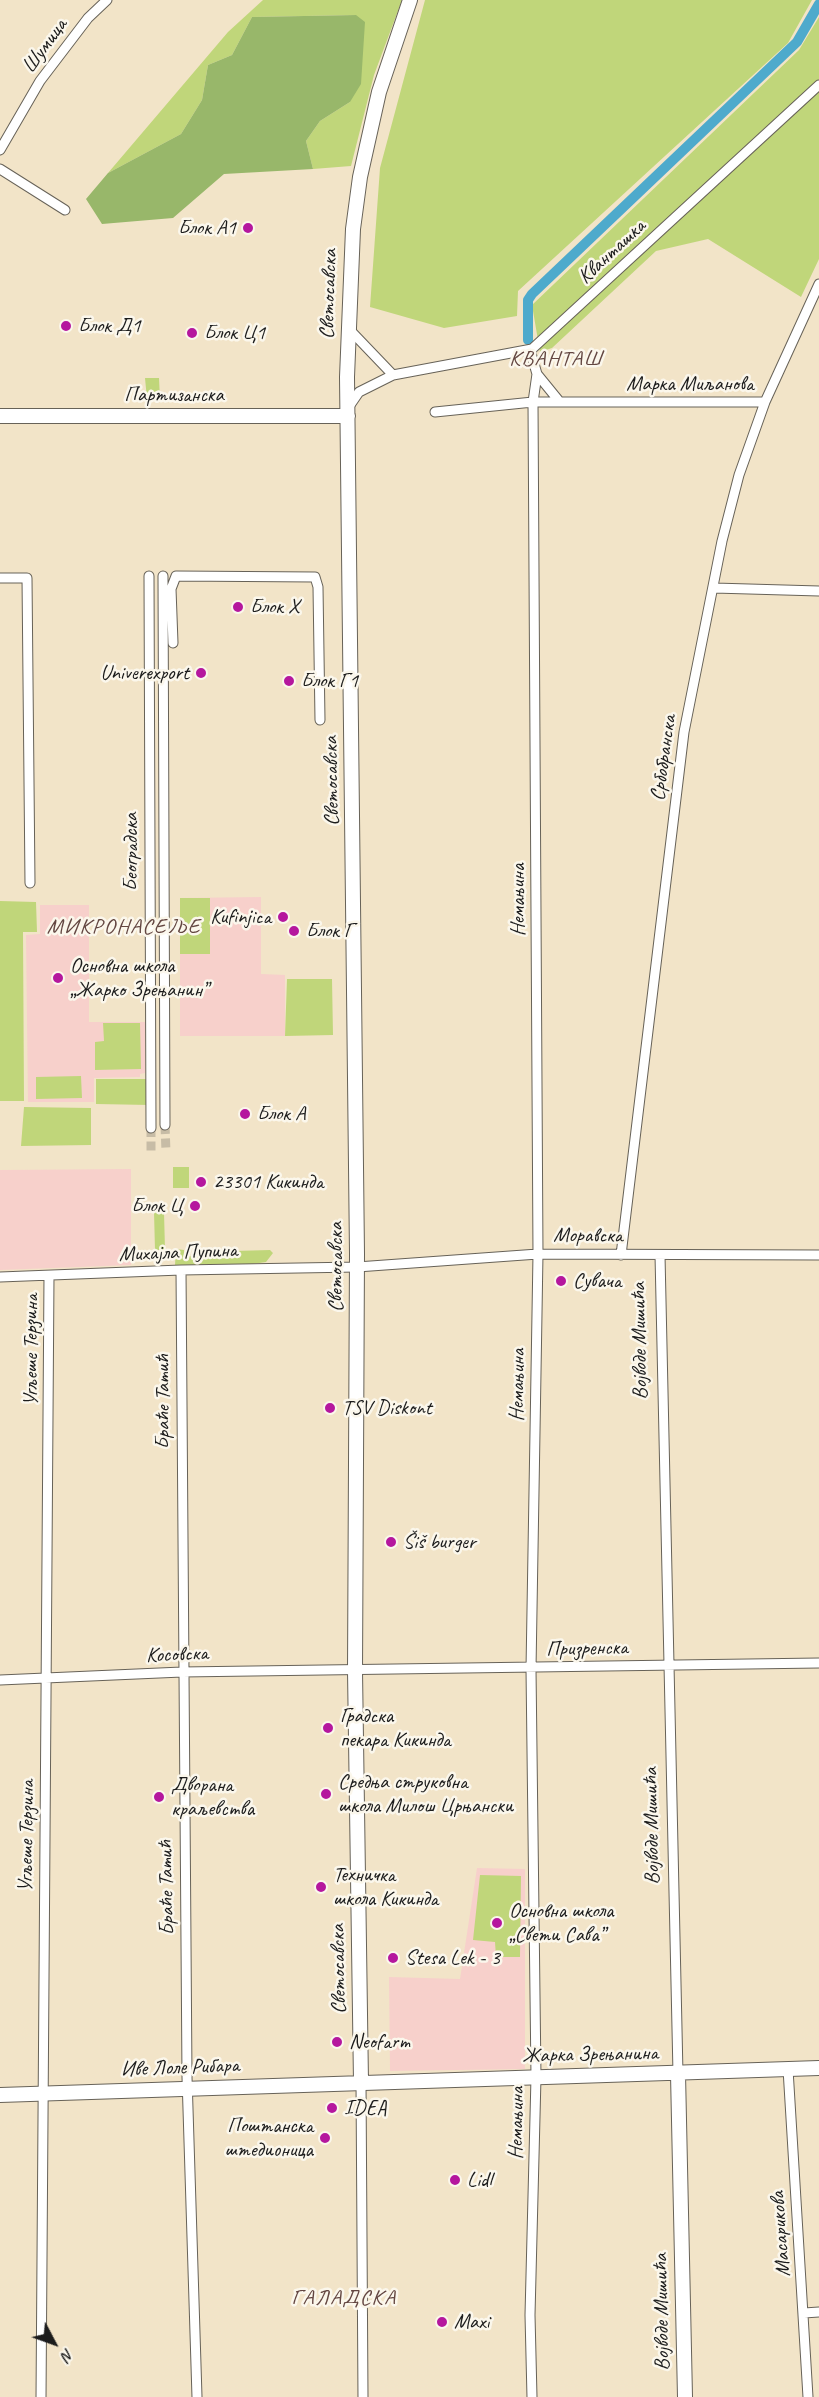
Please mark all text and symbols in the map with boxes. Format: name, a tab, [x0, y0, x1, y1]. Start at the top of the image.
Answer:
street label: Шумица	[17, 14, 73, 78]
street label: Кванташка	[573, 214, 651, 290]
place label: Блок А1	[178, 215, 236, 241]
marker: Блок А1	[241, 221, 255, 235]
street label: Светосавска	[315, 249, 343, 339]
place label: Блок Д1	[78, 313, 141, 339]
marker: Блок Д1	[59, 319, 73, 333]
place label: Блок Ц1	[204, 320, 265, 346]
marker: Блок Ц1	[185, 326, 199, 340]
district label: КВАНТАШ	[509, 346, 603, 372]
street label: Марка Миљанова	[626, 371, 754, 397]
street label: Партизанска	[124, 382, 224, 408]
place label: Блок Х	[250, 594, 299, 620]
marker: Блок Х	[231, 600, 245, 614]
place label: Univerexport	[100, 660, 189, 686]
marker: Univerexport	[194, 666, 208, 680]
place label: Блок Г1	[301, 668, 358, 694]
marker: Блок Г1	[282, 674, 296, 688]
street label: Србобранска	[646, 714, 682, 802]
street label: Светосавска	[319, 736, 345, 826]
street label: Београдска	[118, 813, 144, 891]
street label: Немањина	[505, 864, 531, 936]
place label: Kufinjica	[210, 904, 271, 930]
marker: Kufinjica	[276, 910, 290, 924]
district label: МИКРОНАСЕЉЕ	[46, 914, 202, 940]
place label: Блок Г	[306, 918, 354, 944]
marker: Блок Г	[287, 924, 301, 938]
place label: Основна школа „Жарко Зрењанин”	[70, 953, 207, 1003]
marker: Основна школа „Жарко Зрењанин”	[51, 971, 65, 985]
place label: Блок А	[257, 1101, 306, 1127]
marker: Блок А	[238, 1107, 252, 1121]
place label: 23301 Кикинда	[213, 1169, 323, 1195]
marker: 23301 Кикинда	[194, 1175, 208, 1189]
place label: Блок Ц	[131, 1193, 183, 1219]
marker: Блок Ц	[188, 1199, 202, 1213]
street label: Светосавска	[323, 1222, 349, 1312]
street label: Моравска	[553, 1223, 623, 1249]
street label: Михајла Пупина	[118, 1238, 238, 1268]
place label: Сувача	[573, 1268, 621, 1294]
marker: Сувача	[554, 1274, 568, 1288]
street label: Војводе Мишића	[626, 1282, 654, 1400]
street label: Угљеше Терзина	[18, 1294, 44, 1406]
street label: Немањина	[505, 1348, 531, 1422]
street label: Браће Татић	[150, 1355, 176, 1449]
place label: TSV Diskont	[342, 1395, 432, 1421]
marker: TSV Diskont	[323, 1401, 337, 1415]
place label: Šiš burger	[403, 1529, 475, 1555]
marker: Šiš burger	[384, 1535, 398, 1549]
street label: Призренска	[546, 1636, 628, 1662]
street label: Косовска	[146, 1641, 208, 1669]
place label: Градска пекара Кикинда	[340, 1703, 451, 1753]
marker: Градска пекара Кикинда	[321, 1721, 335, 1735]
street label: Војводе Мишића	[638, 1767, 666, 1885]
place label: Средња струковна школа Милош Црњански	[338, 1769, 513, 1819]
place label: Дворана краљевства	[171, 1772, 254, 1822]
street label: Угљеше Терзина	[13, 1780, 41, 1892]
marker: Средња струковна школа Милош Црњански	[319, 1787, 333, 1801]
marker: Дворана краљевства	[152, 1790, 166, 1804]
street label: Браће Татић	[154, 1840, 180, 1936]
place label: Техничка школа Кикинда	[333, 1862, 438, 1912]
marker: Техничка школа Кикинда	[314, 1880, 328, 1894]
place label: Основна школа „Свети Сава”	[509, 1898, 613, 1948]
marker: Основна школа „Свети Сава”	[490, 1916, 504, 1930]
street label: Светосавска	[326, 1924, 352, 2014]
place label: Stesa Lek - 3	[405, 1945, 500, 1971]
marker: Stesa Lek - 3	[386, 1951, 400, 1965]
place label: Neofarm	[349, 2029, 410, 2055]
marker: Neofarm	[330, 2035, 344, 2049]
street label: Жарка Зрењанина	[522, 2041, 658, 2069]
street label: Иве Лоле Рибара	[120, 2053, 240, 2083]
street label: Немањина	[504, 2086, 530, 2160]
place label: IDEA	[344, 2095, 387, 2121]
marker: IDEA	[325, 2101, 339, 2115]
place label: Поштанска штедионица	[224, 2113, 313, 2163]
marker: Поштанска штедионица	[318, 2131, 332, 2145]
place label: Lidl	[467, 2167, 492, 2193]
marker: Lidl	[448, 2173, 462, 2187]
street label: Масарикова	[765, 2191, 797, 2277]
street label: Војводе Мишића	[648, 2253, 676, 2371]
district label: ГАЛАДСКА	[291, 2285, 397, 2311]
place label: Maxi	[454, 2309, 489, 2335]
north arrow	[24, 2313, 84, 2373]
marker: Maxi	[435, 2315, 449, 2329]
text: N	[57, 2345, 78, 2365]

